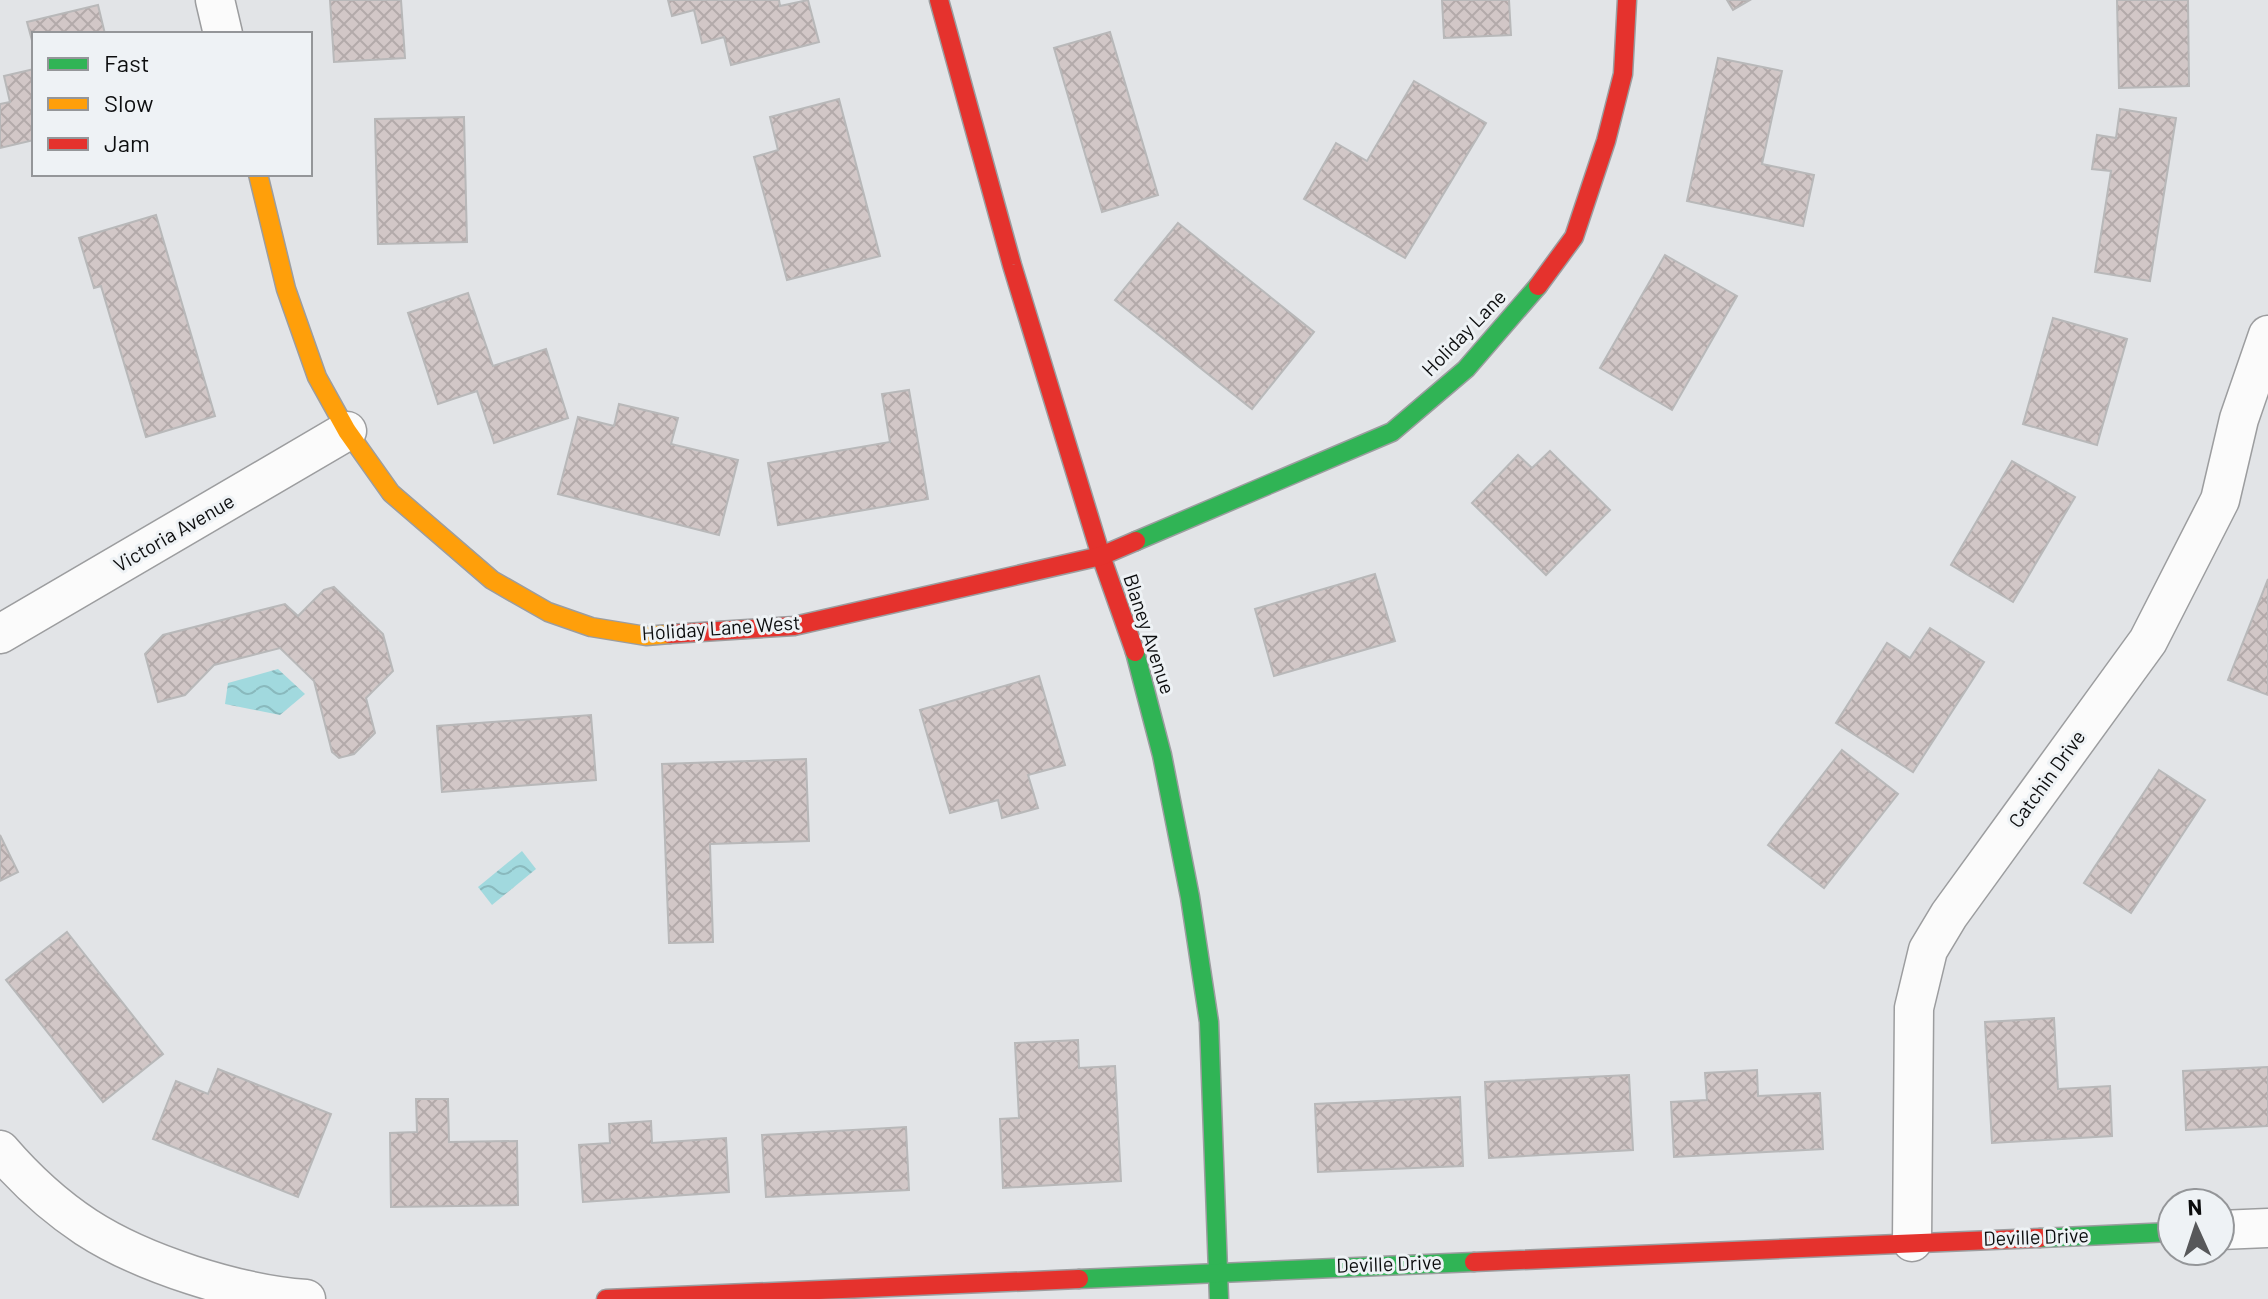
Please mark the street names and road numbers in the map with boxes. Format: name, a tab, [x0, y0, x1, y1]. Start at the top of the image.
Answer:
street label: Holiday Lane	[1416, 284, 1510, 380]
street label: Victoria Avenue	[109, 488, 238, 576]
street label: Blaney Avenue	[1119, 570, 1181, 697]
street label: Holiday Lane West	[641, 609, 801, 645]
street label: Catchin Drive	[2003, 725, 2090, 832]
street label: Deville Drive	[1983, 1222, 2089, 1250]
street label: Deville Drive	[1336, 1249, 1442, 1277]

